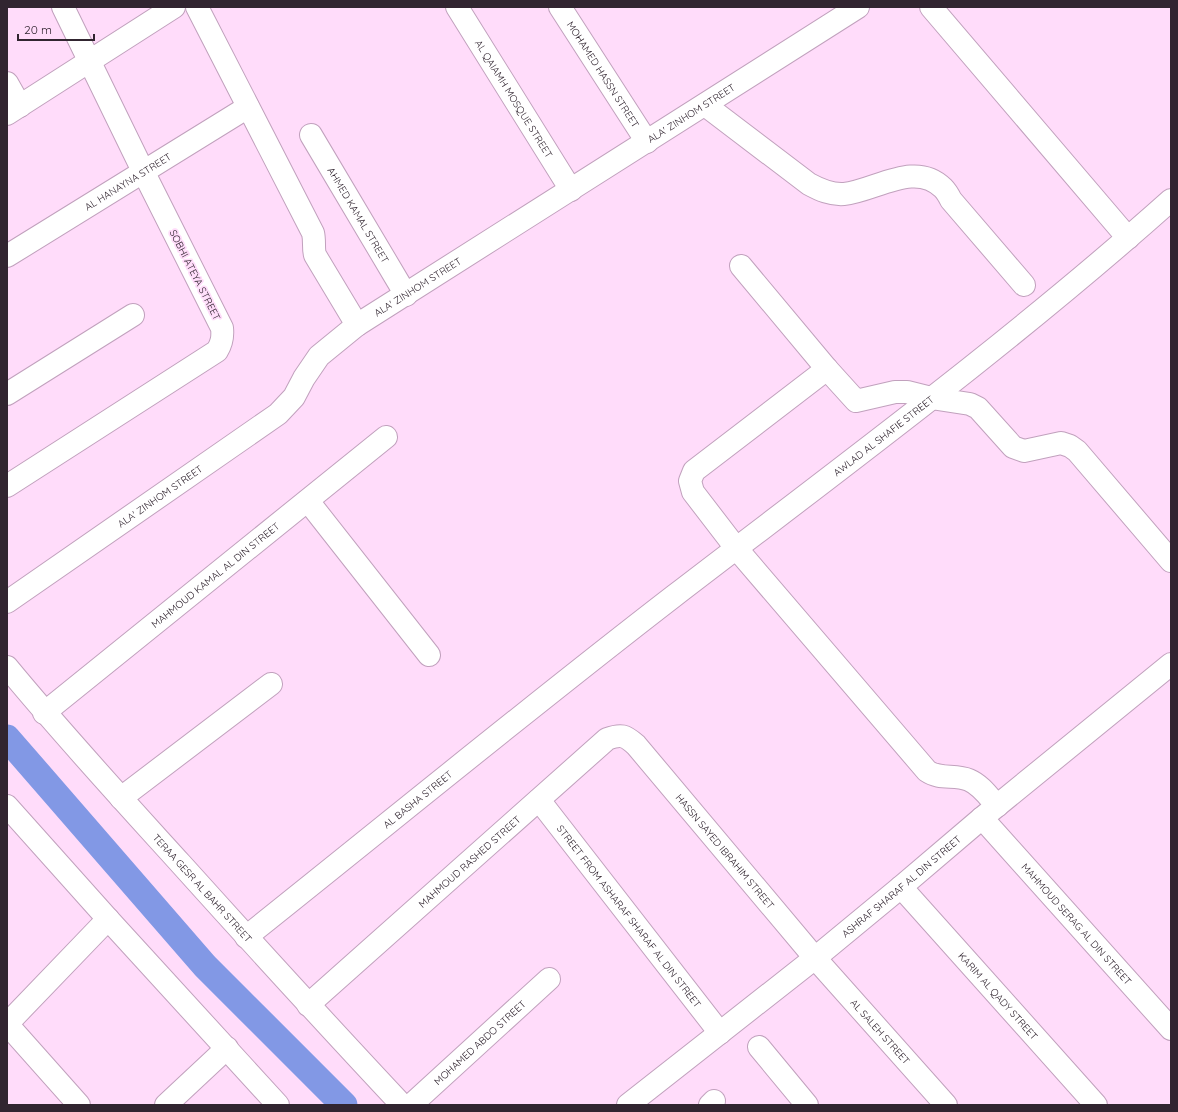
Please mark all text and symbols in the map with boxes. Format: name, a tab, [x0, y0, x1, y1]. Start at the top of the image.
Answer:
scale bar	[18, 16, 94, 42]
street label: MOHAMED HASSN STREET	[564, 18, 642, 130]
text: 20 m	[24, 22, 52, 37]
street label: AL QAIAMH MOSQUE STREET	[472, 37, 556, 160]
street label: ALA' ZINHOM STREET	[645, 80, 737, 145]
street label: AL HANAYNA STREET	[82, 150, 173, 213]
street label: AHMED KAMAL STREET	[325, 165, 392, 265]
street label: SOBHI ATEYA STREET	[167, 227, 223, 323]
street label: ALA' ZINHOM STREET	[371, 254, 464, 319]
street label: AWLAD AL SHAFIE STREET	[830, 393, 936, 479]
street label: ALA' ZINHOM STREET	[115, 462, 205, 530]
street label: MAHMOUD KAMAL AL DIN STREET	[148, 519, 282, 630]
street label: AL BASHA STREET	[380, 767, 455, 831]
street label: HASSN SAYED IBRAHIM STREET	[673, 791, 777, 912]
street label: MAHMOUD RASHED STREET	[416, 813, 523, 910]
street label: STREET FROM ASHARAF SHARAF AL DIN STREET	[554, 822, 704, 1010]
street label: TERAA GESR AL BAHR STREET	[150, 831, 255, 945]
street label: ASHRAF SHARAF AL DIN STREET	[839, 832, 963, 940]
street label: MAHMOUD SERAG AL DIN STREET	[1019, 860, 1135, 987]
street label: KARIM AL QADY STREET	[956, 949, 1041, 1042]
street label: AL SALEH STREET	[848, 996, 913, 1067]
street label: MOHAMED ABDO STREET	[431, 997, 528, 1088]

